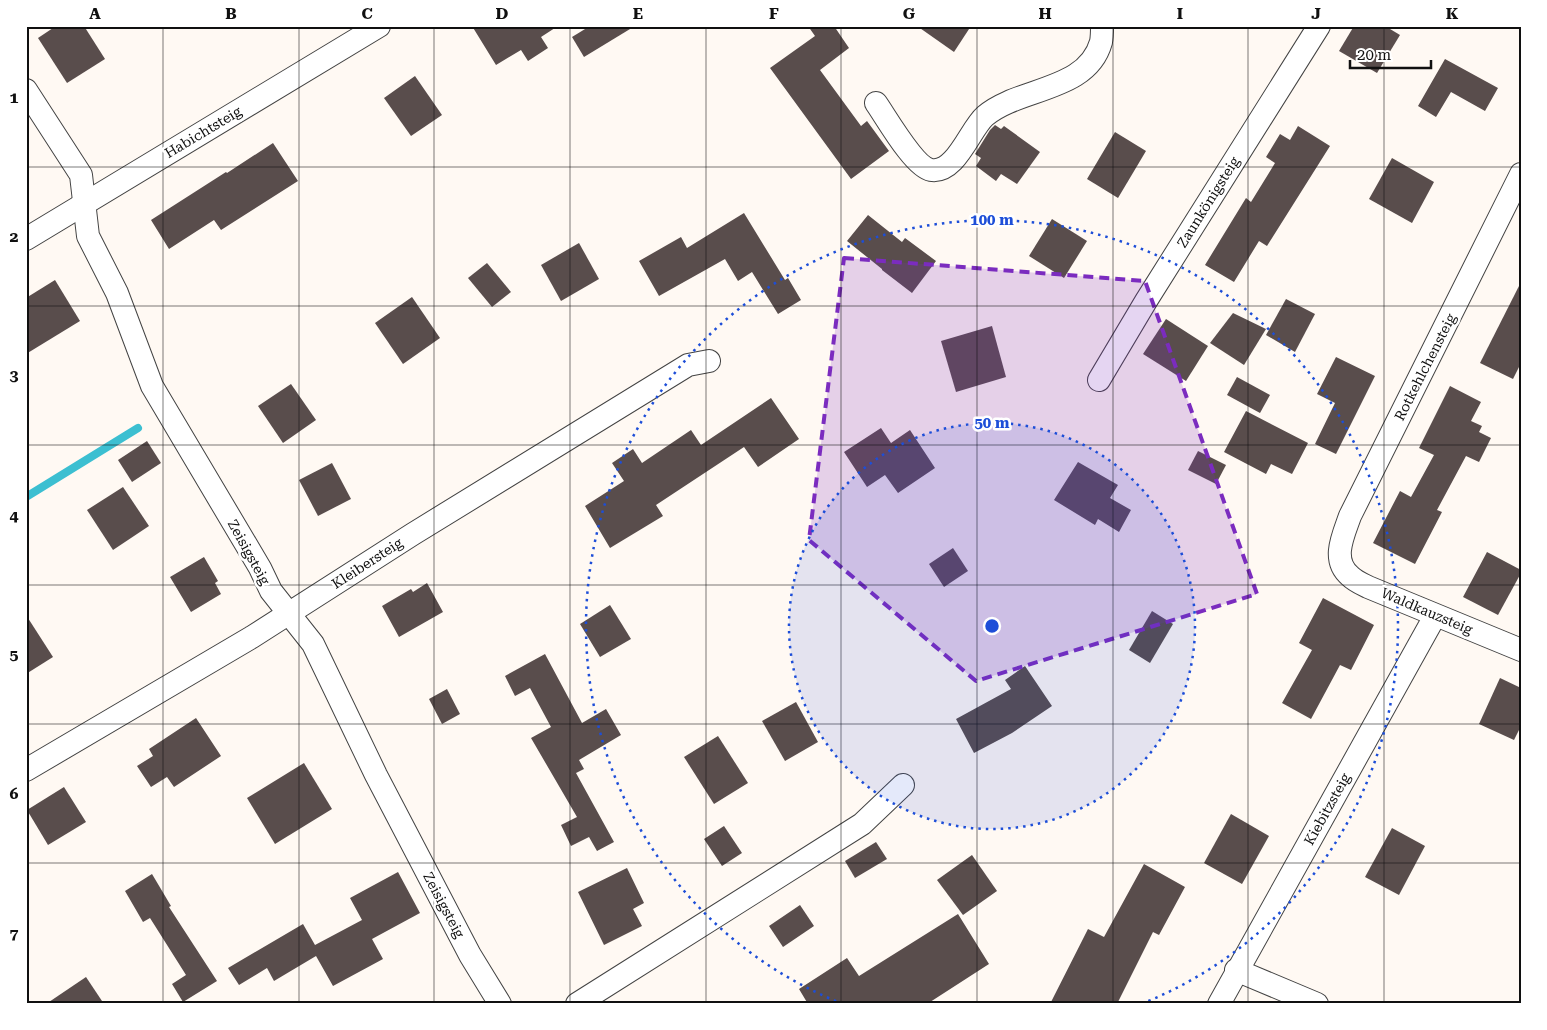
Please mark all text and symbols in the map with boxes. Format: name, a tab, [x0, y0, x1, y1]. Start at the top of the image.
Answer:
text: A	[89, 4, 101, 23]
text: B	[225, 4, 237, 23]
text: C	[361, 4, 373, 23]
text: D	[496, 4, 509, 23]
text: E	[633, 4, 643, 23]
text: F	[769, 4, 779, 23]
text: G	[903, 4, 916, 23]
text: H	[1038, 4, 1052, 23]
text: I	[1177, 4, 1183, 23]
text: J	[1311, 4, 1321, 23]
text: K	[1446, 4, 1459, 23]
scale bar	[1350, 38, 1431, 70]
text: 20 m	[1357, 46, 1392, 64]
text: 1	[10, 88, 19, 107]
street label: Habichtsteig	[162, 103, 244, 161]
street label: Zaunkönigsteig	[1174, 154, 1242, 250]
text: 100 m	[970, 211, 1014, 229]
text: 2	[10, 227, 19, 246]
street label: Rotkehlchensteig	[1391, 311, 1459, 423]
text: 3	[10, 366, 19, 385]
text: 50 m	[974, 414, 1010, 432]
text: 4	[10, 506, 19, 525]
street label: Zeisigsteig	[225, 517, 273, 587]
street label: Kleibersteig	[329, 534, 405, 592]
street label: Waldkauzsteig	[1379, 585, 1475, 637]
centre of rings	[983, 617, 1001, 635]
text: 5	[10, 645, 19, 664]
street label: Kiebitzsteig	[1301, 770, 1353, 848]
text: 6	[10, 784, 19, 803]
street label: Zeisigsteig	[420, 869, 468, 941]
text: 7	[10, 924, 19, 943]

